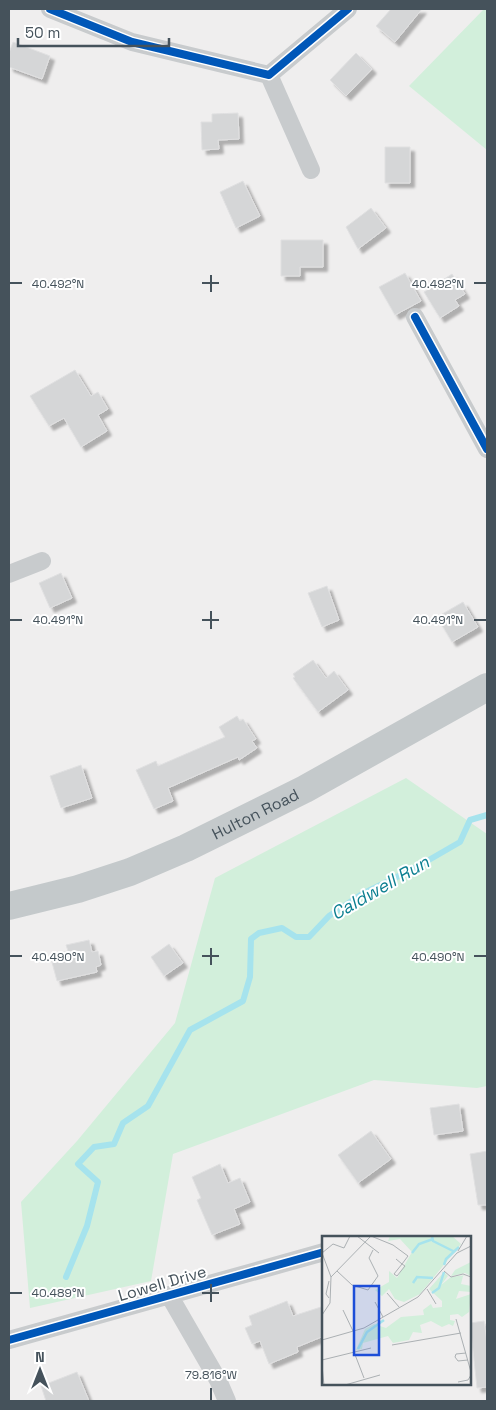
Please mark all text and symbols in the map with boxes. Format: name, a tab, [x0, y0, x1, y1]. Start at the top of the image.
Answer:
scale bar	[18, 15, 169, 47]
text: 50 m	[25, 23, 60, 42]
text: 40.492°N	[32, 276, 84, 292]
text: 40.492°N	[412, 276, 464, 292]
text: 40.491°N	[33, 612, 83, 628]
text: 40.491°N	[413, 612, 463, 628]
street label: Hulton Road	[209, 784, 302, 844]
water label: Caldwell Run	[327, 850, 434, 925]
text: 40.490°N	[31, 949, 85, 965]
text: 40.490°N	[411, 949, 465, 965]
inset map	[322, 1236, 471, 1385]
street label: Lowell Drive	[116, 1261, 209, 1306]
text: 40.489°N	[32, 1285, 84, 1301]
north arrow	[15, 1345, 65, 1395]
text: N	[35, 1348, 45, 1366]
text: 79.816°W	[185, 1367, 237, 1383]

